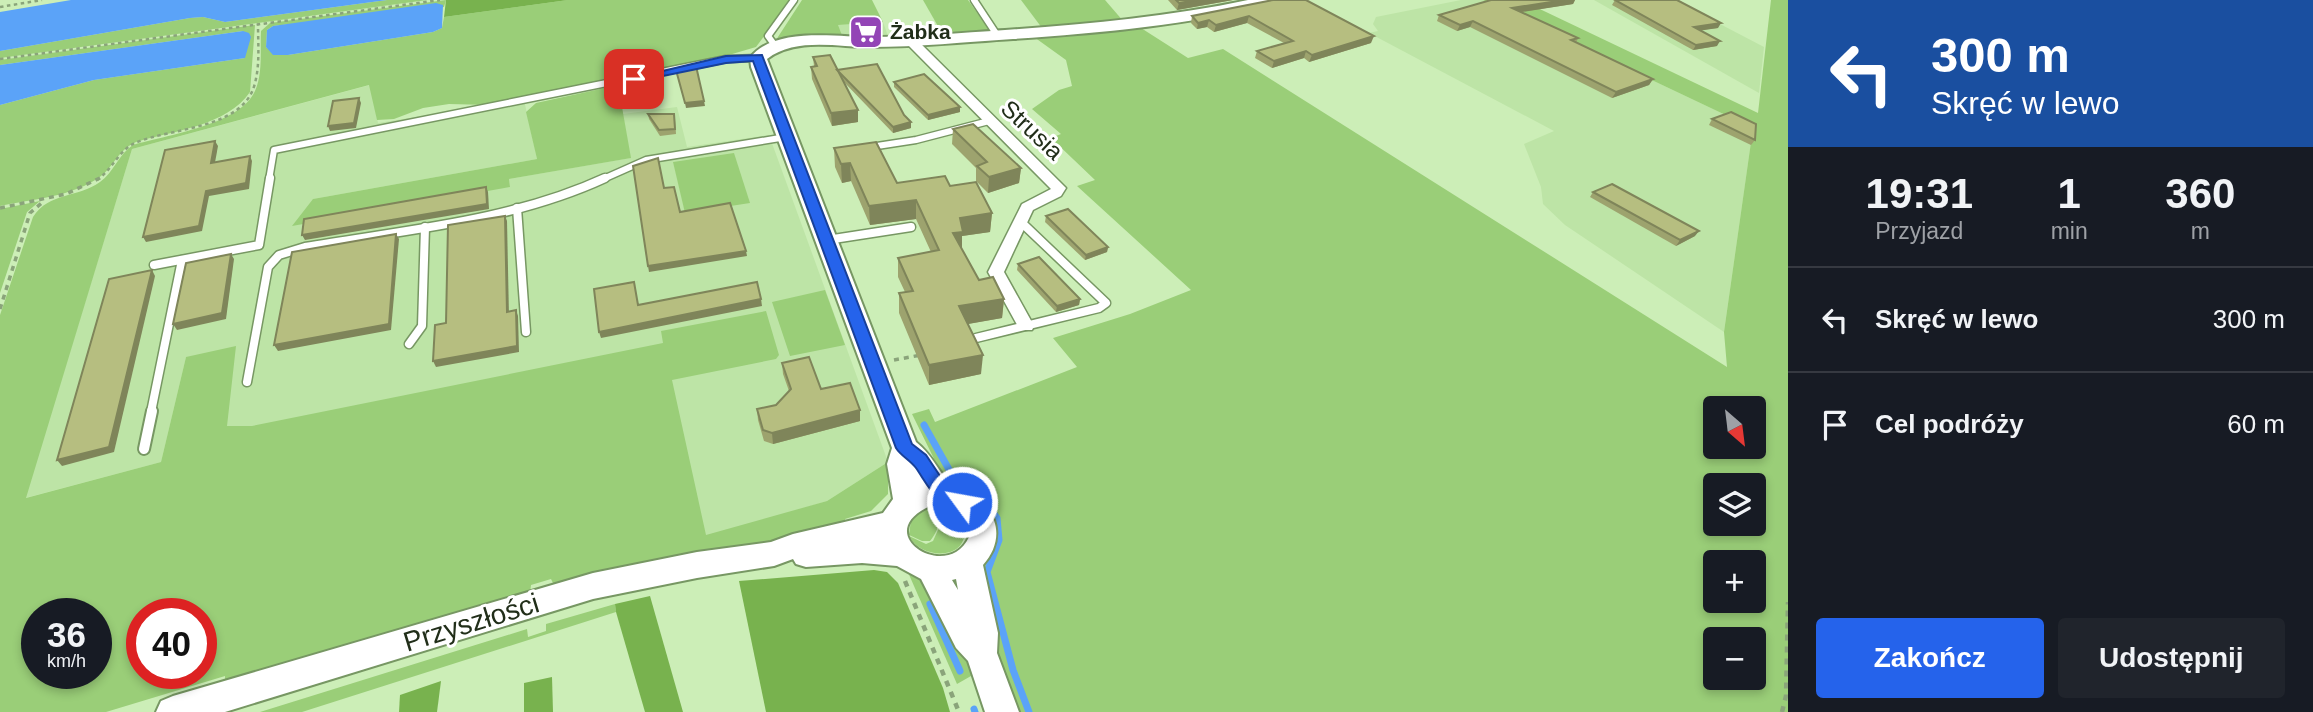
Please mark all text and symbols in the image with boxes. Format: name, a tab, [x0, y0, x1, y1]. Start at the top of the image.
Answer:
supermarket icon: Żabka	[847, 13, 885, 51]
place label: Żabka	[890, 20, 951, 43]
icon: left	[1816, 28, 1907, 119]
text: 300 m	[1931, 28, 2070, 82]
pin	[604, 49, 664, 109]
icon: arrive	[615, 60, 653, 98]
text: Skręć w lewo	[1931, 85, 2120, 121]
street label: Strusia	[996, 94, 1069, 165]
text: 19:31	[1866, 170, 1973, 217]
text: 1	[2057, 170, 2081, 217]
text: 360	[2165, 170, 2235, 217]
text: Przyjazd	[1875, 218, 1963, 244]
text: min	[2051, 218, 2088, 244]
text: m	[2191, 218, 2210, 244]
icon: left	[1816, 301, 1854, 339]
text: Skręć w lewo	[1875, 304, 2038, 334]
text: 300 m	[2213, 304, 2285, 334]
north arrow	[1703, 396, 1766, 458]
map controls	[1703, 396, 1766, 690]
icon: arrive	[1816, 406, 1854, 444]
text: Cel podróży	[1875, 409, 2024, 439]
text: 60 m	[2227, 409, 2285, 439]
position arrow	[925, 465, 999, 539]
button: layers	[1703, 473, 1766, 536]
button: +	[1703, 550, 1766, 613]
street label: Przyszłości	[400, 587, 543, 658]
speed limit sign: 40	[126, 598, 217, 689]
text: 36	[47, 615, 86, 654]
button: Zakończ	[1816, 618, 2044, 698]
button: Udostępnij	[2058, 618, 2285, 698]
button: −	[1703, 627, 1766, 690]
text: km/h	[47, 651, 86, 671]

